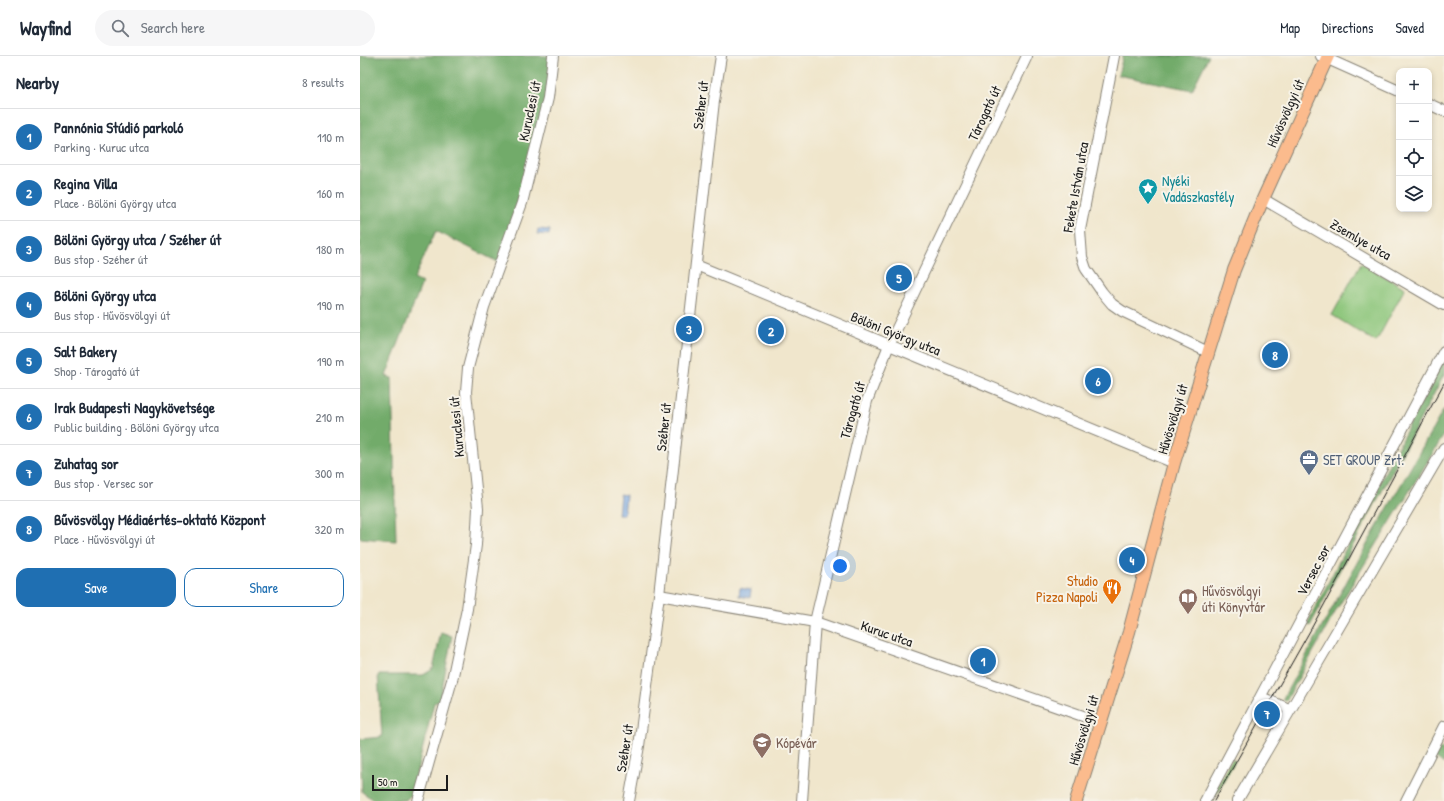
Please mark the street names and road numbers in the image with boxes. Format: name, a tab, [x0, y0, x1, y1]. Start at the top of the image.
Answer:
street label: Hűvösvölgyi út	[1262, 76, 1309, 150]
street label: Kuruclesi út	[513, 79, 545, 143]
street label: Széher út	[688, 80, 712, 130]
street label: Tárogató út	[963, 82, 1006, 144]
street label: Fekete István utca	[1058, 140, 1092, 235]
street label: Zsemlye utca	[1327, 214, 1395, 265]
street label: Bölöni György utca	[848, 306, 944, 361]
street label: Tárogató út	[835, 379, 870, 441]
street label: Hűvösvölgyi út	[1152, 381, 1193, 457]
street label: Kuruclesi út	[444, 396, 468, 458]
street label: Széher út	[651, 402, 675, 452]
street label: Versec sor	[1292, 541, 1335, 599]
street label: Kuruc utca	[858, 615, 916, 651]
street label: Hűvösvölgyi út	[1063, 692, 1104, 768]
street label: Széher út	[611, 722, 637, 773]

